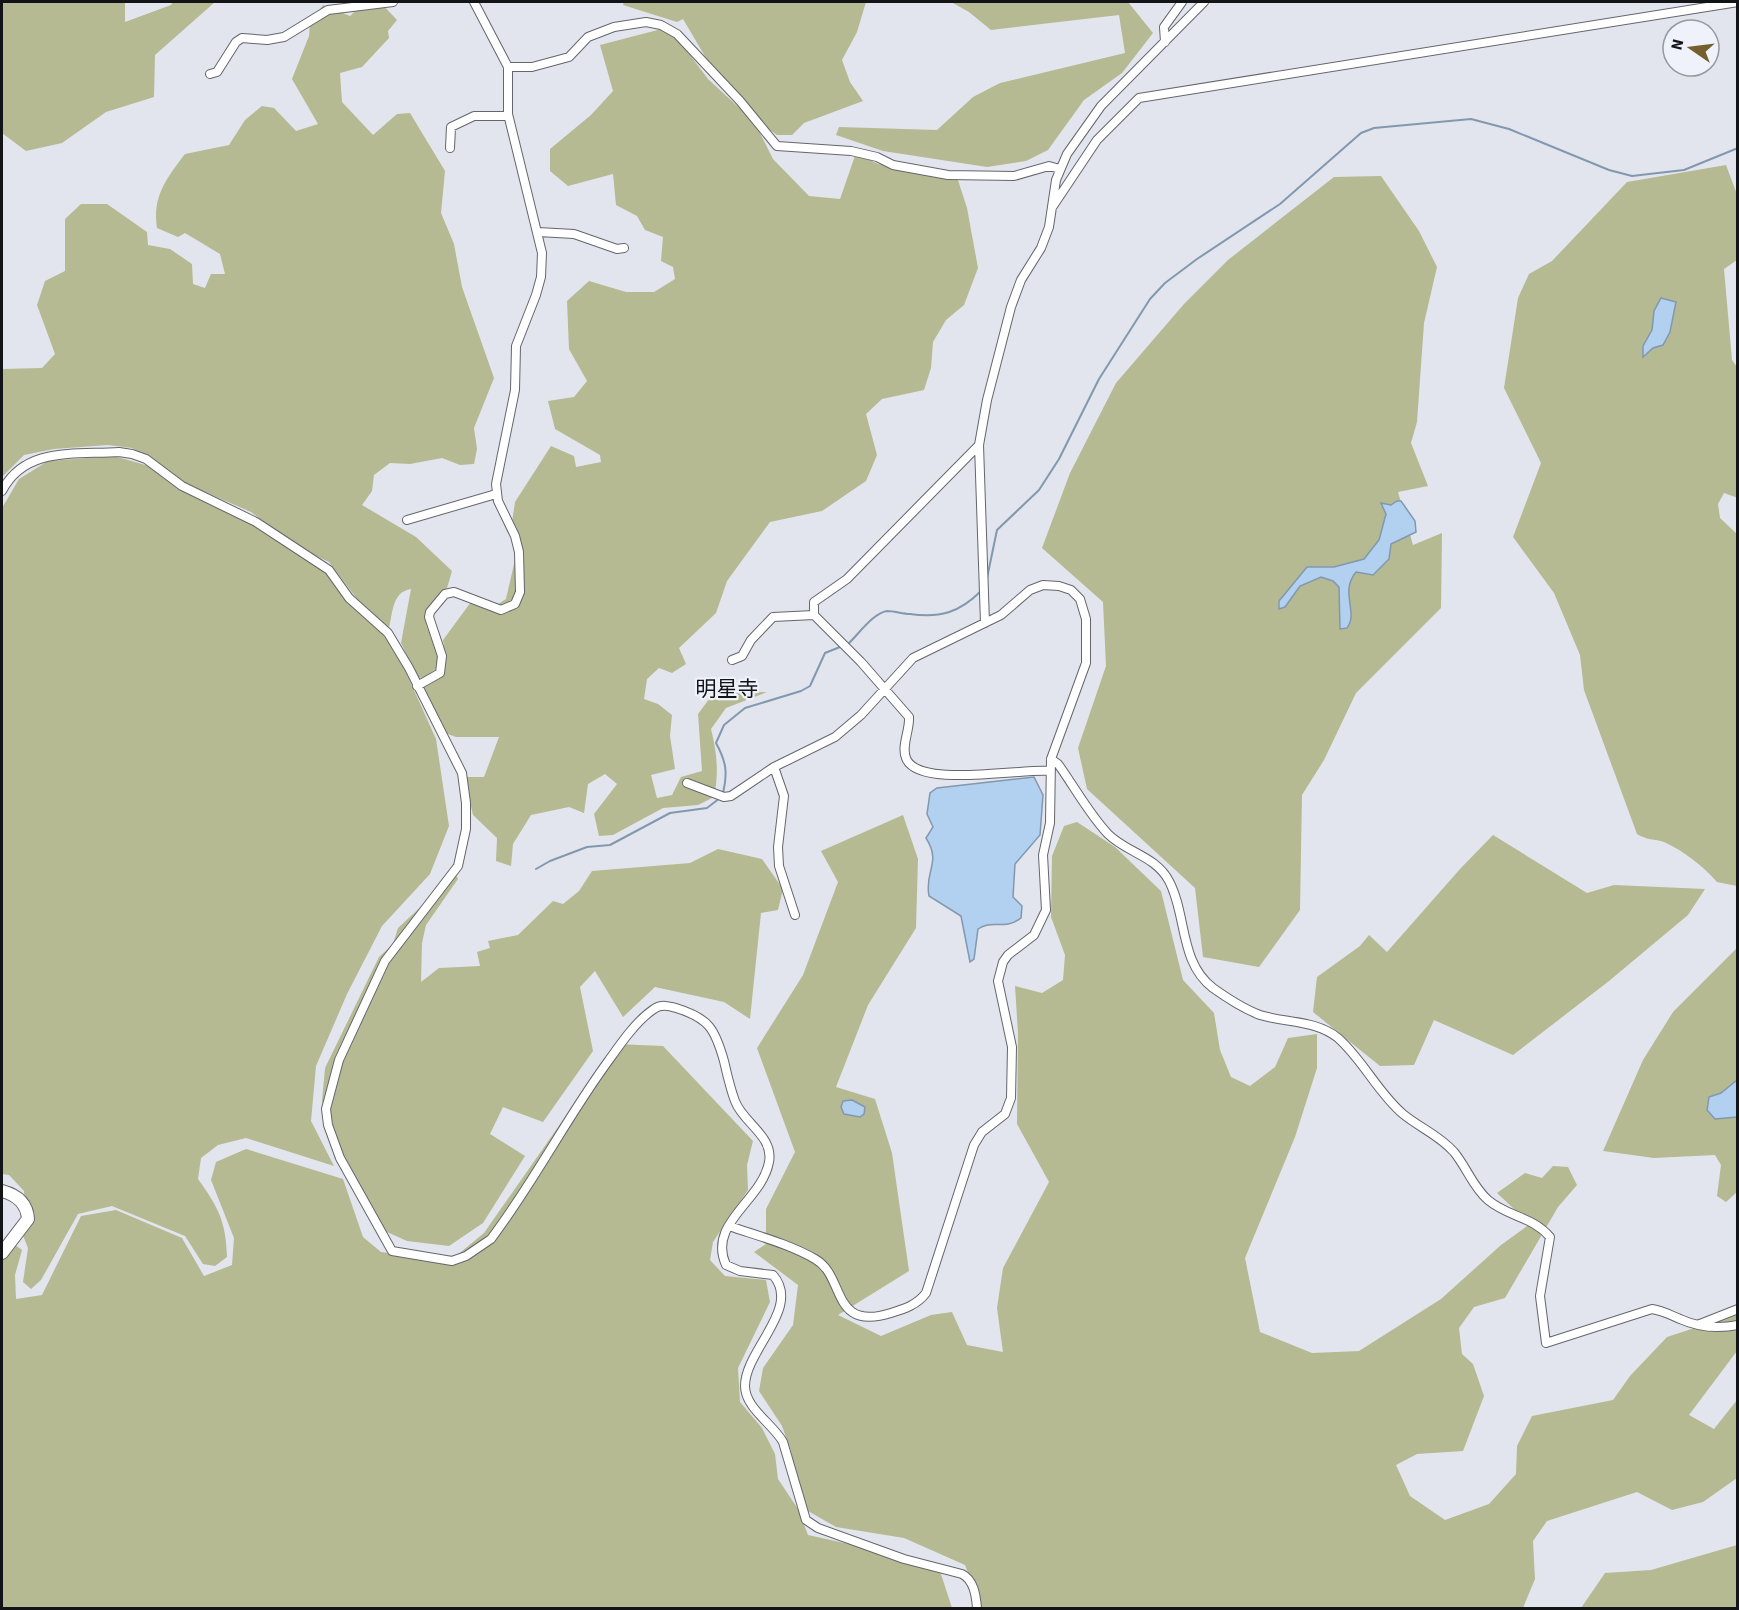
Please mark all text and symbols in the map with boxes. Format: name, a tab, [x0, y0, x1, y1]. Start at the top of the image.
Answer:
north arrow	[1661, 18, 1721, 78]
text: N	[1665, 37, 1689, 52]
district label: 明星寺	[696, 674, 759, 704]

